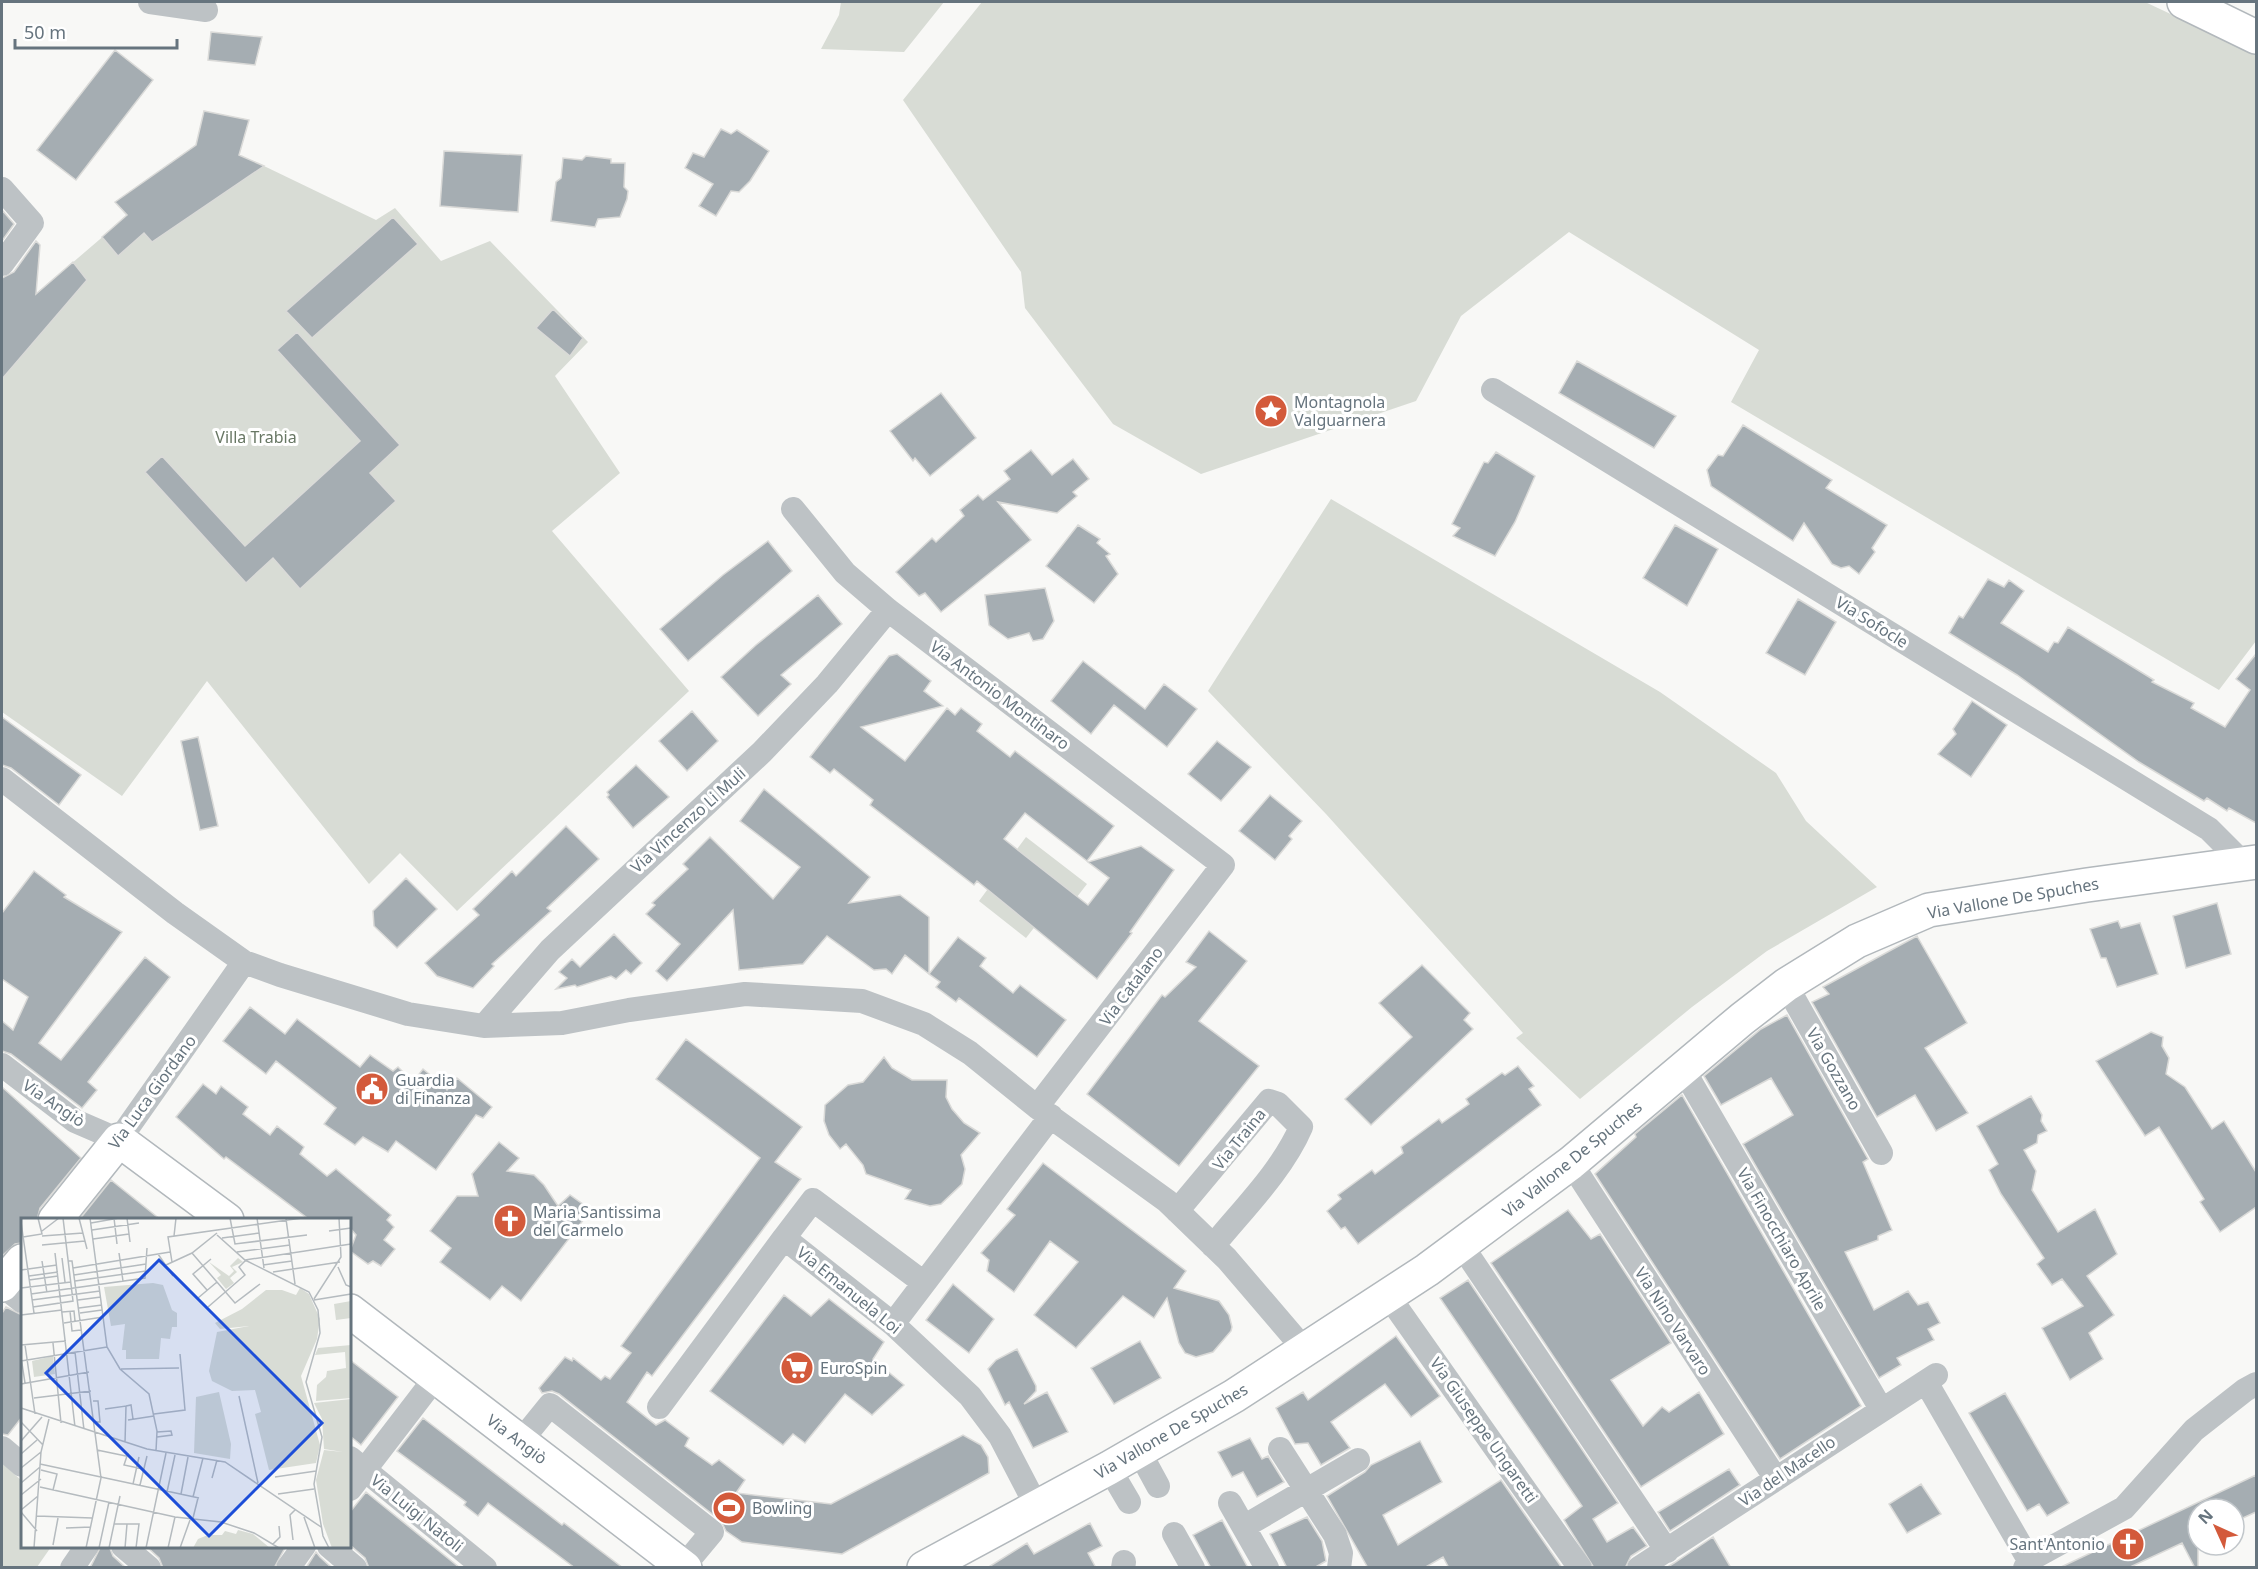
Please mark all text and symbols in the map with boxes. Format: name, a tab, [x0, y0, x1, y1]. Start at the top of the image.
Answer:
scale bar	[15, 12, 177, 50]
text: 50 m	[24, 20, 66, 44]
place label: Montagnola Valguarnera	[1294, 391, 1386, 431]
place icon: Montagnola Valguarnera	[1253, 393, 1289, 429]
park label: Villa Trabia	[215, 426, 297, 448]
street label: Via Sofocle	[1832, 591, 1912, 653]
street label: Via Antonio Montinaro	[926, 635, 1074, 755]
street label: Via Vincenzo Li Muli	[626, 762, 750, 878]
street label: Via Vallone De Spuches	[1926, 872, 2100, 924]
street label: Via Catalano	[1094, 942, 1168, 1030]
street label: Via Gozzano	[1802, 1024, 1866, 1114]
street label: Via Luca Giordano	[103, 1030, 201, 1154]
place label: Guardia di Finanza	[395, 1069, 471, 1109]
public building icon: Guardia di Finanza	[354, 1071, 390, 1107]
street label: Via Angiò	[19, 1074, 89, 1132]
street label: Via Vallone De Spuches	[1498, 1096, 1646, 1222]
street label: Via Traina	[1207, 1104, 1271, 1174]
street label: Via Finocchiaro Aprile	[1732, 1164, 1832, 1314]
place label: Maria Santissima del Carmelo	[533, 1201, 661, 1241]
church icon: Maria Santissima del Carmelo	[492, 1203, 528, 1239]
inset map	[21, 1218, 351, 1548]
street label: Via Emanuela Loi	[792, 1241, 906, 1339]
street label: Via Nino Varvaro	[1630, 1263, 1716, 1379]
supermarket icon: EuroSpin	[779, 1350, 815, 1386]
street label: Via Giuseppe Ungaretti	[1425, 1353, 1543, 1507]
place label: EuroSpin	[820, 1357, 887, 1379]
street label: Via Vallone De Spuches	[1090, 1378, 1252, 1484]
street label: Via Angiò	[482, 1409, 552, 1469]
street label: Via del Macello	[1734, 1431, 1840, 1511]
street label: Via Luigi Natoli	[366, 1469, 468, 1557]
sports icon: Bowling	[711, 1490, 747, 1526]
place label: Bowling	[752, 1497, 812, 1519]
north arrow	[2186, 1497, 2246, 1557]
text: N	[2193, 1504, 2218, 1529]
church icon: Sant'Antonio	[2110, 1526, 2146, 1562]
place label: Sant'Antonio	[2010, 1533, 2105, 1555]

